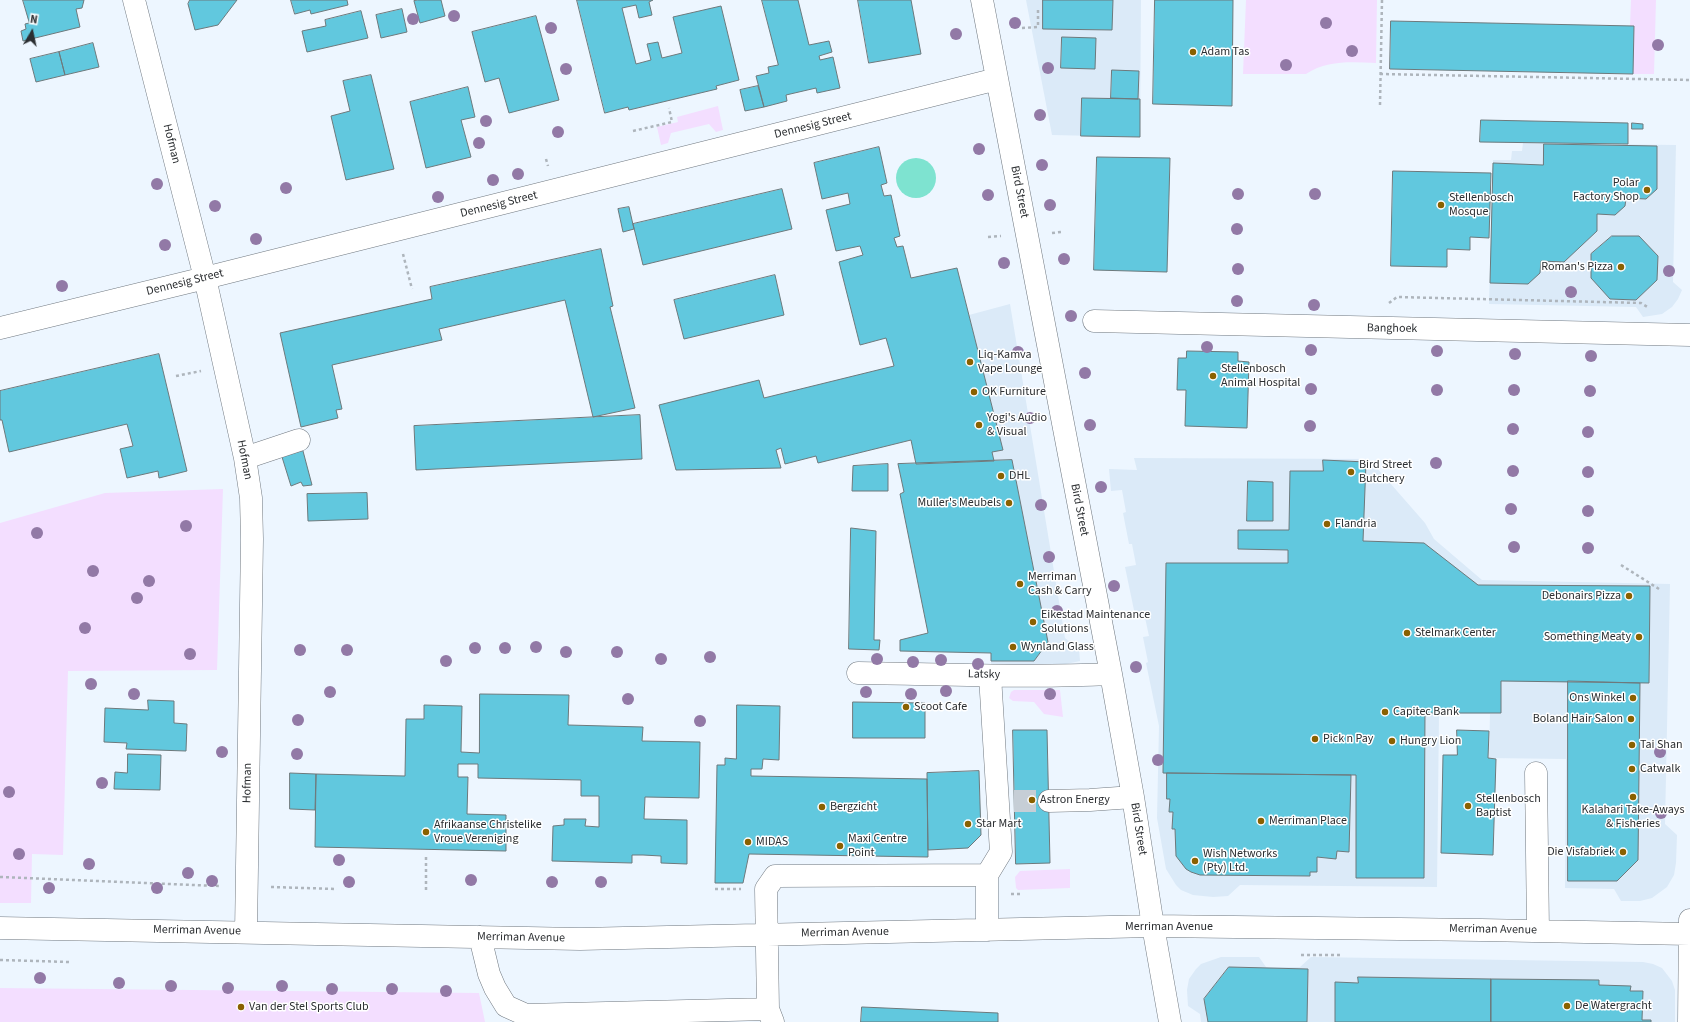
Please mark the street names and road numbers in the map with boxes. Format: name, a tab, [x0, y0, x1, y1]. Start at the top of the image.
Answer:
street label: Dennesig Street	[773, 109, 853, 143]
street label: Hofman	[159, 123, 183, 165]
street label: Bird Street	[1007, 165, 1031, 219]
street label: Dennesig Street	[459, 188, 539, 222]
street label: Dennesig Street	[145, 266, 225, 300]
street label: Banghoek	[1367, 321, 1417, 337]
street label: Hofman	[233, 439, 255, 481]
street label: Bird Street	[1067, 483, 1091, 537]
street label: Latsky	[968, 668, 1000, 682]
street label: Hofman	[240, 763, 256, 803]
street label: Bird Street	[1127, 802, 1149, 856]
street label: Merriman Avenue	[1125, 920, 1213, 934]
street label: Merriman Avenue	[1449, 922, 1537, 938]
street label: Merriman Avenue	[153, 923, 241, 939]
street label: Merriman Avenue	[801, 925, 889, 941]
street label: Merriman Avenue	[477, 930, 565, 946]

